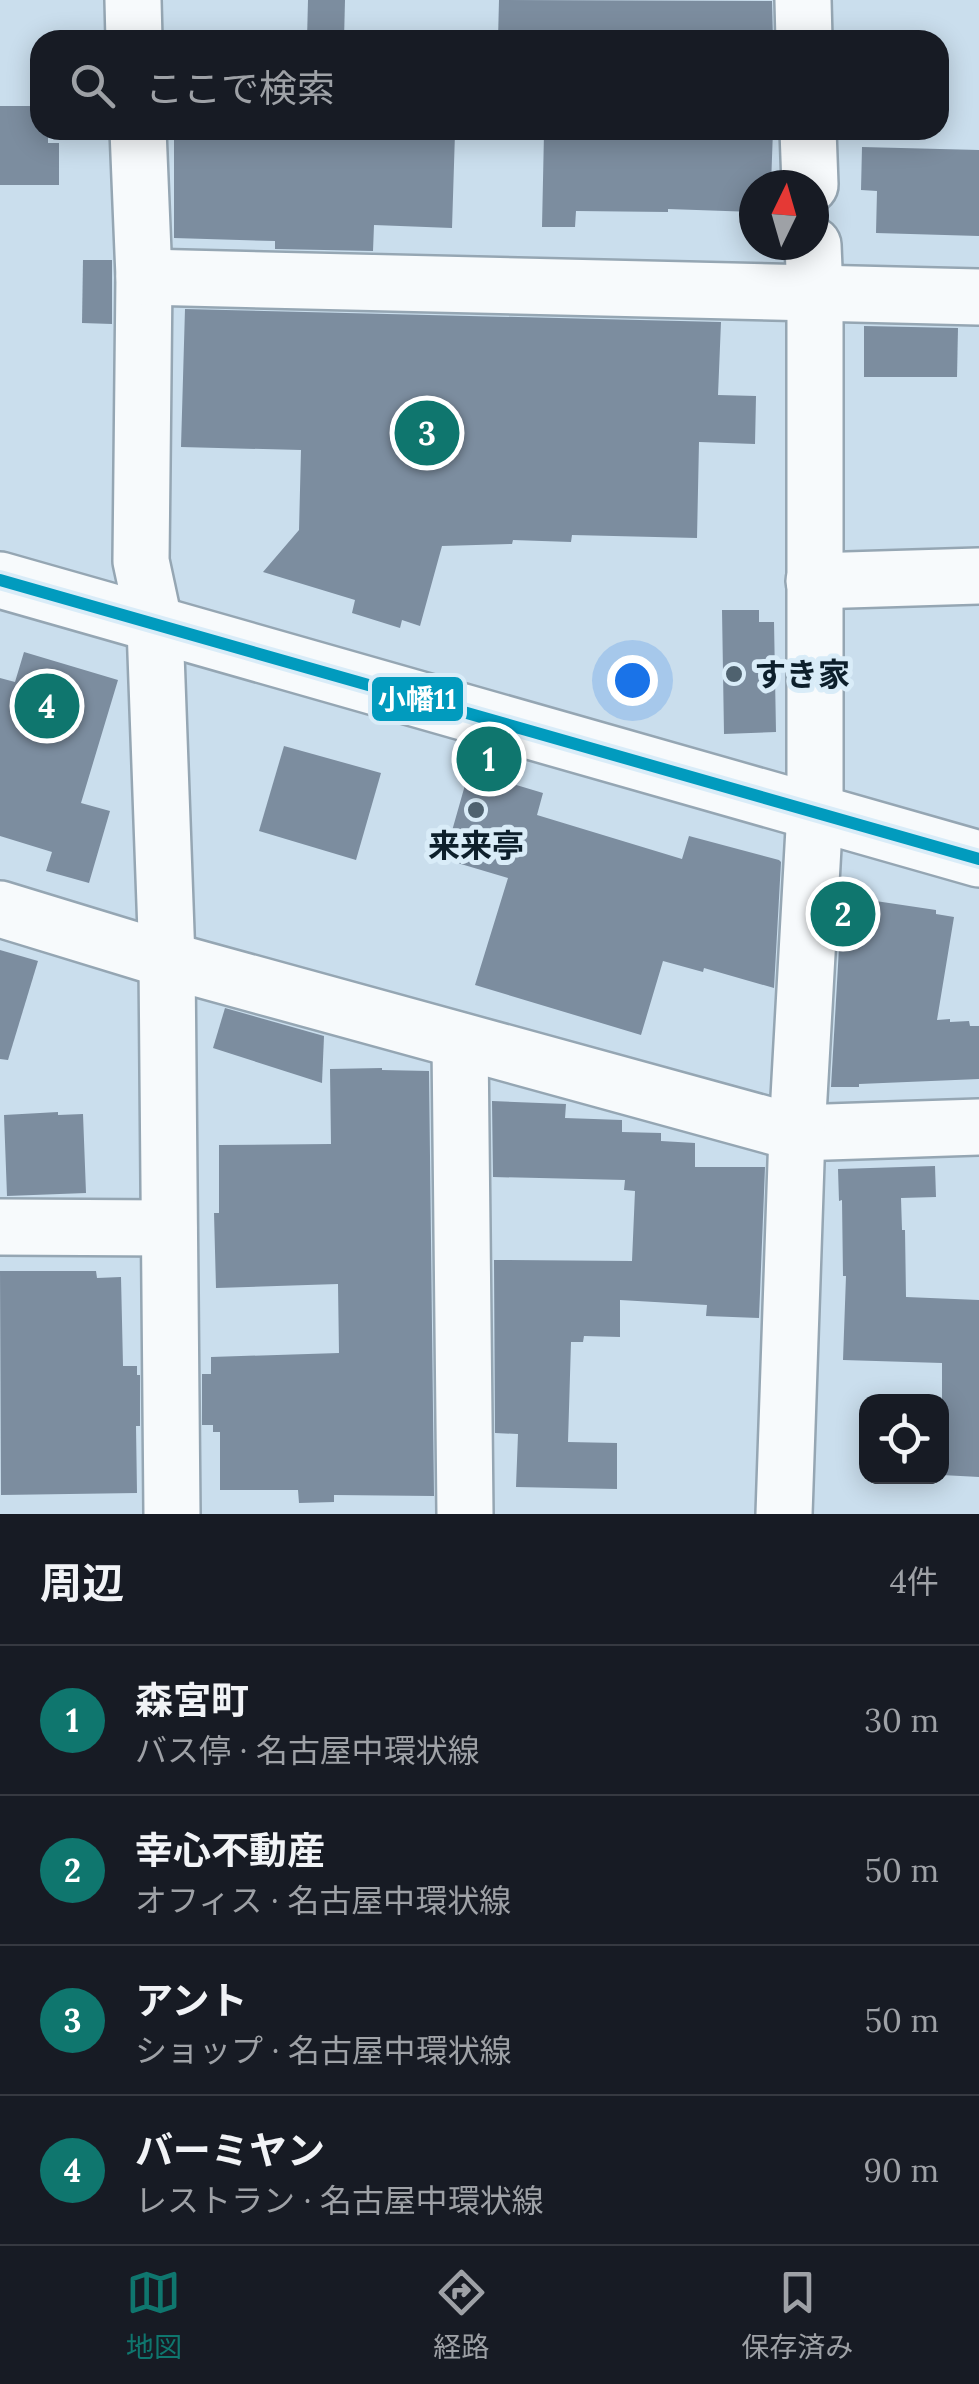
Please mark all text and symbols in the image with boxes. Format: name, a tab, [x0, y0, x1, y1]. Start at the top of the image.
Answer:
search box	[30, 30, 949, 140]
icon: search	[65, 58, 120, 113]
text: ここで検索	[145, 64, 335, 112]
north arrow	[739, 170, 829, 260]
pin: 3	[394, 396, 460, 470]
place label: すき家	[754, 654, 850, 695]
your location	[607, 655, 658, 706]
marker: すき家	[723, 663, 745, 685]
pin: 4	[15, 668, 80, 744]
line badge: 小幡11	[370, 675, 465, 723]
text: 小幡11	[378, 681, 456, 717]
pin: 1	[456, 722, 522, 796]
marker: 来来亭	[465, 799, 487, 821]
place label: 来来亭	[428, 825, 524, 866]
pin: 2	[810, 876, 876, 952]
map controls	[859, 1394, 949, 1484]
button: locate	[859, 1394, 949, 1484]
text: 周辺	[40, 1556, 124, 1610]
text: 4件	[890, 1561, 939, 1602]
text: 森宮町	[135, 1676, 249, 1724]
text: 1	[66, 1700, 79, 1741]
text: 30 m	[864, 1700, 939, 1741]
text: バス停 · 名古屋中環状線	[135, 1730, 480, 1771]
text: 幸心不動産	[135, 1826, 325, 1874]
text: 2	[64, 1850, 81, 1891]
text: 50 m	[865, 1850, 939, 1891]
text: オフィス · 名古屋中環状線	[135, 1880, 511, 1921]
text: アント	[135, 1976, 247, 2024]
text: 3	[64, 2000, 81, 2041]
text: 50 m	[865, 2000, 939, 2041]
text: ショップ · 名古屋中環状線	[135, 2030, 512, 2071]
text: バーミヤン	[135, 2126, 325, 2174]
text: 4	[64, 2150, 81, 2191]
text: 90 m	[864, 2150, 939, 2191]
text: レストラン · 名古屋中環状線	[135, 2180, 544, 2221]
tab: 地図	[126, 2265, 182, 2365]
tab: 経路	[433, 2265, 489, 2365]
tab: 保存済み	[741, 2265, 853, 2365]

